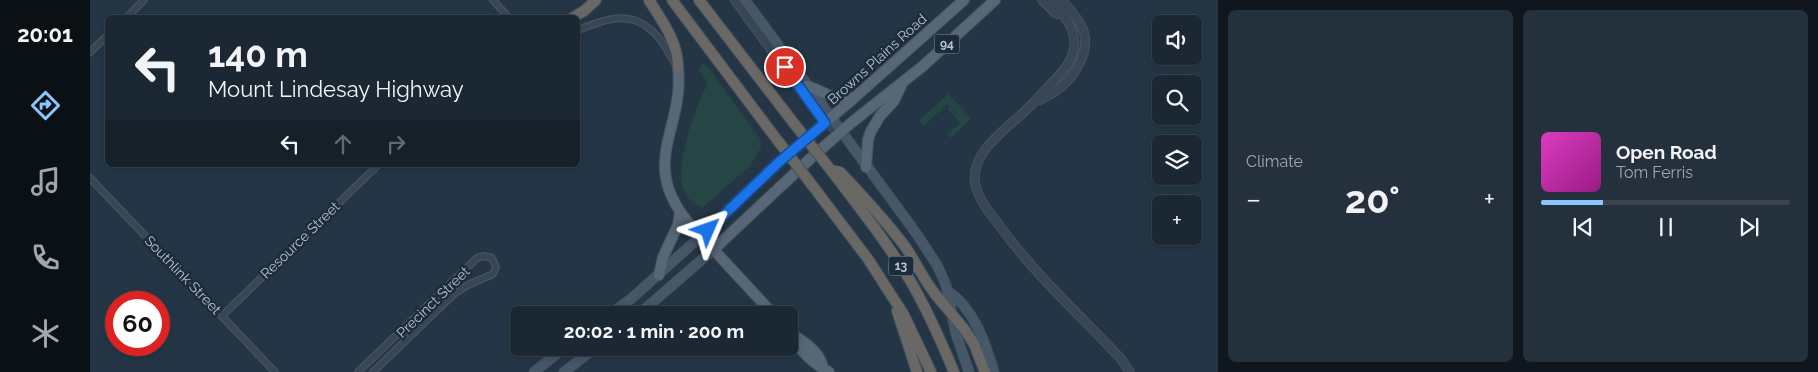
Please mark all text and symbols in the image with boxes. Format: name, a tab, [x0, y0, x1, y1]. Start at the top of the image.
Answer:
street label: Browns Plains Road	[824, 10, 930, 108]
map controls	[1152, 15, 1202, 245]
button: sound	[1152, 15, 1202, 65]
text: 20:01	[17, 21, 73, 47]
text: 140 m	[208, 34, 308, 75]
road number: 94	[934, 34, 960, 54]
icon: left	[125, 35, 190, 100]
pin	[764, 46, 806, 88]
icon: arrive	[771, 53, 799, 81]
button: search	[1152, 75, 1202, 125]
text: Mount Lindesay Highway	[208, 76, 464, 102]
icon: directions	[28, 88, 63, 123]
icon: left	[276, 130, 304, 158]
icon: ahead	[329, 130, 357, 158]
icon: right	[382, 130, 410, 158]
button: layers	[1152, 135, 1202, 185]
text: Open Road	[1616, 141, 1717, 163]
text: Climate	[1246, 152, 1303, 171]
text: Tom Ferris	[1616, 163, 1693, 182]
icon: music	[28, 164, 63, 199]
text: 20°	[1345, 177, 1400, 222]
text: −	[1246, 183, 1261, 216]
text: +	[1483, 183, 1495, 216]
button: +	[1152, 195, 1202, 245]
street label: Resource Street	[257, 198, 343, 282]
position arrow	[681, 203, 733, 255]
icon: previous	[1569, 213, 1597, 241]
icon: pause	[1652, 213, 1680, 241]
icon: next	[1735, 213, 1763, 241]
street label: Southlink Street	[142, 232, 225, 318]
icon: phone	[28, 240, 63, 275]
road number: 13	[888, 256, 914, 276]
street label: Precinct Street	[393, 263, 473, 341]
speed limit sign: 60	[105, 291, 170, 356]
icon: climate	[28, 316, 63, 351]
text: 20:02 · 1 min · 200 m	[564, 320, 744, 342]

